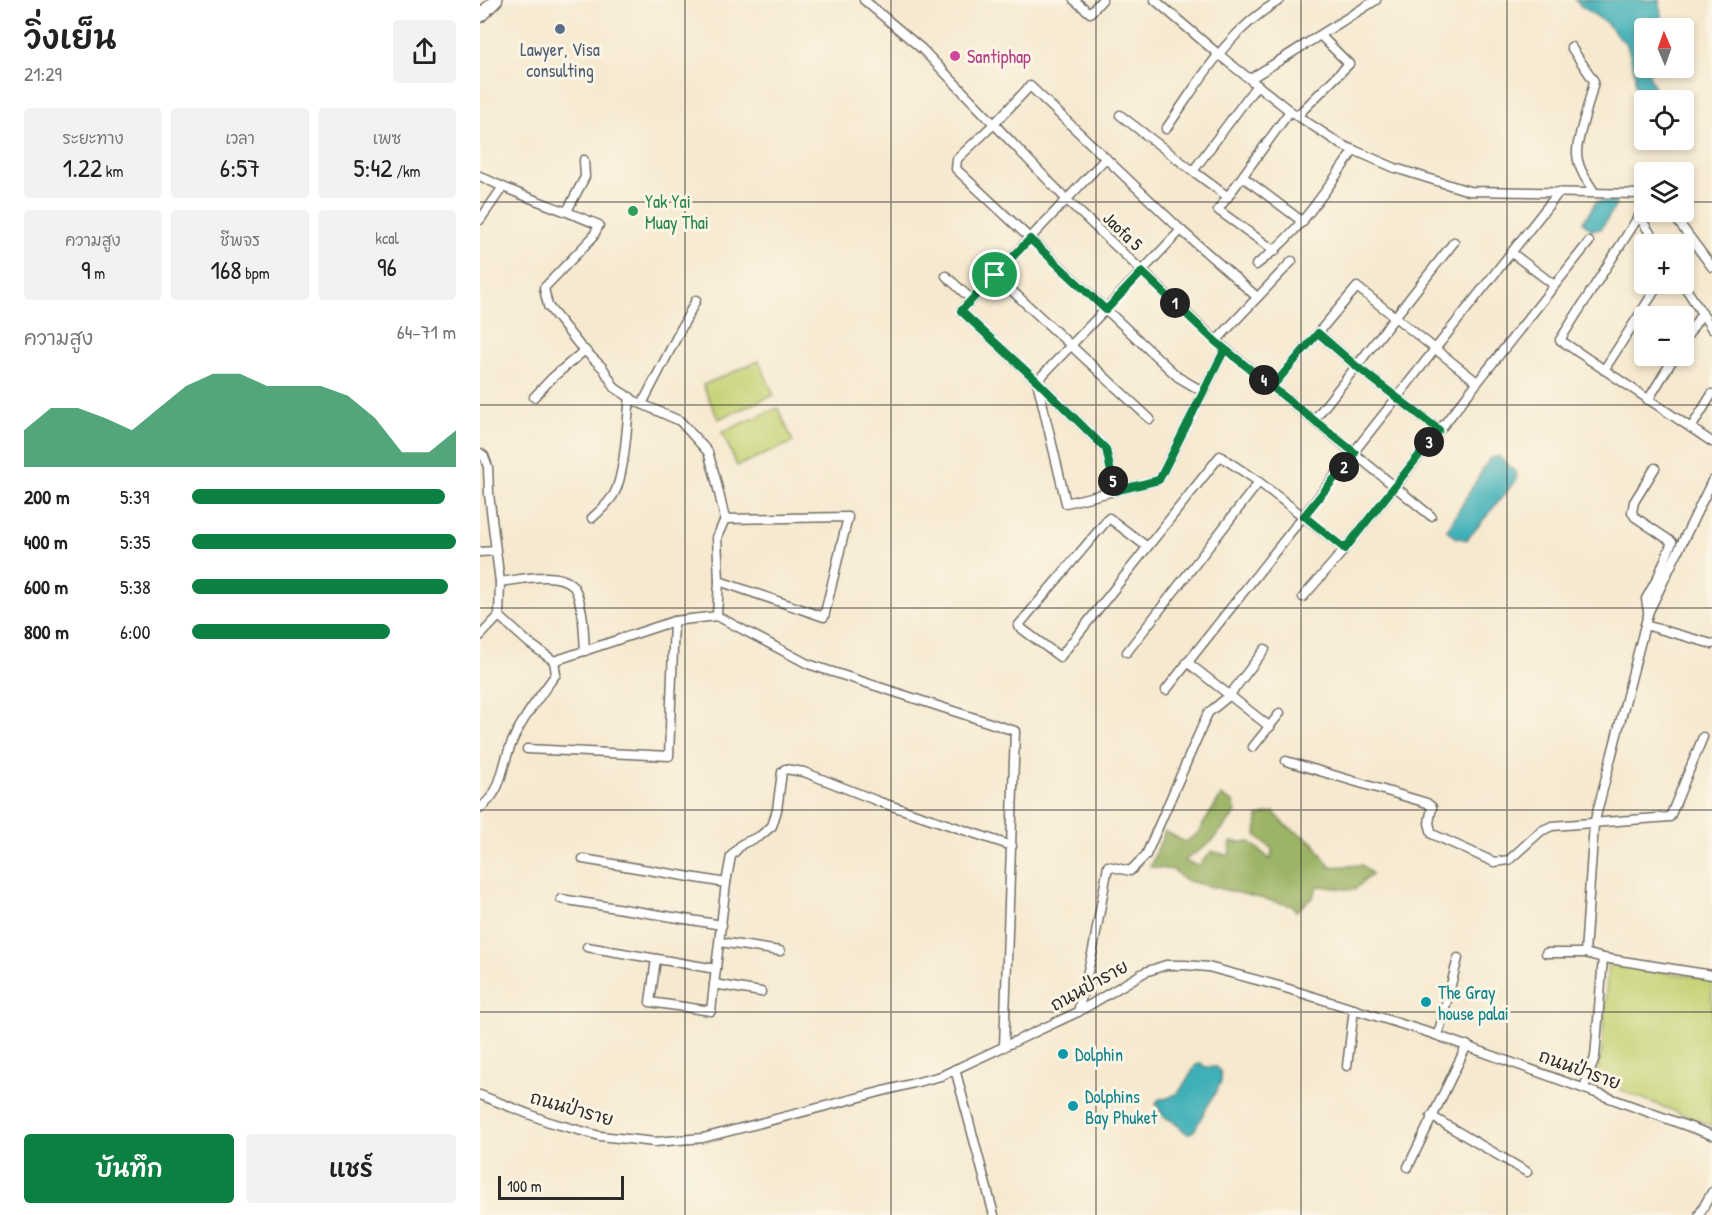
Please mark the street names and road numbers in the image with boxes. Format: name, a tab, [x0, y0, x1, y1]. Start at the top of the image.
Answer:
street label: Jaofa 5	[1098, 206, 1149, 256]
street label: ถนนป่าราย	[1045, 953, 1133, 1017]
street label: ถนนป่าราย	[1535, 1043, 1625, 1095]
street label: ถนนป่าราย	[527, 1084, 617, 1132]

